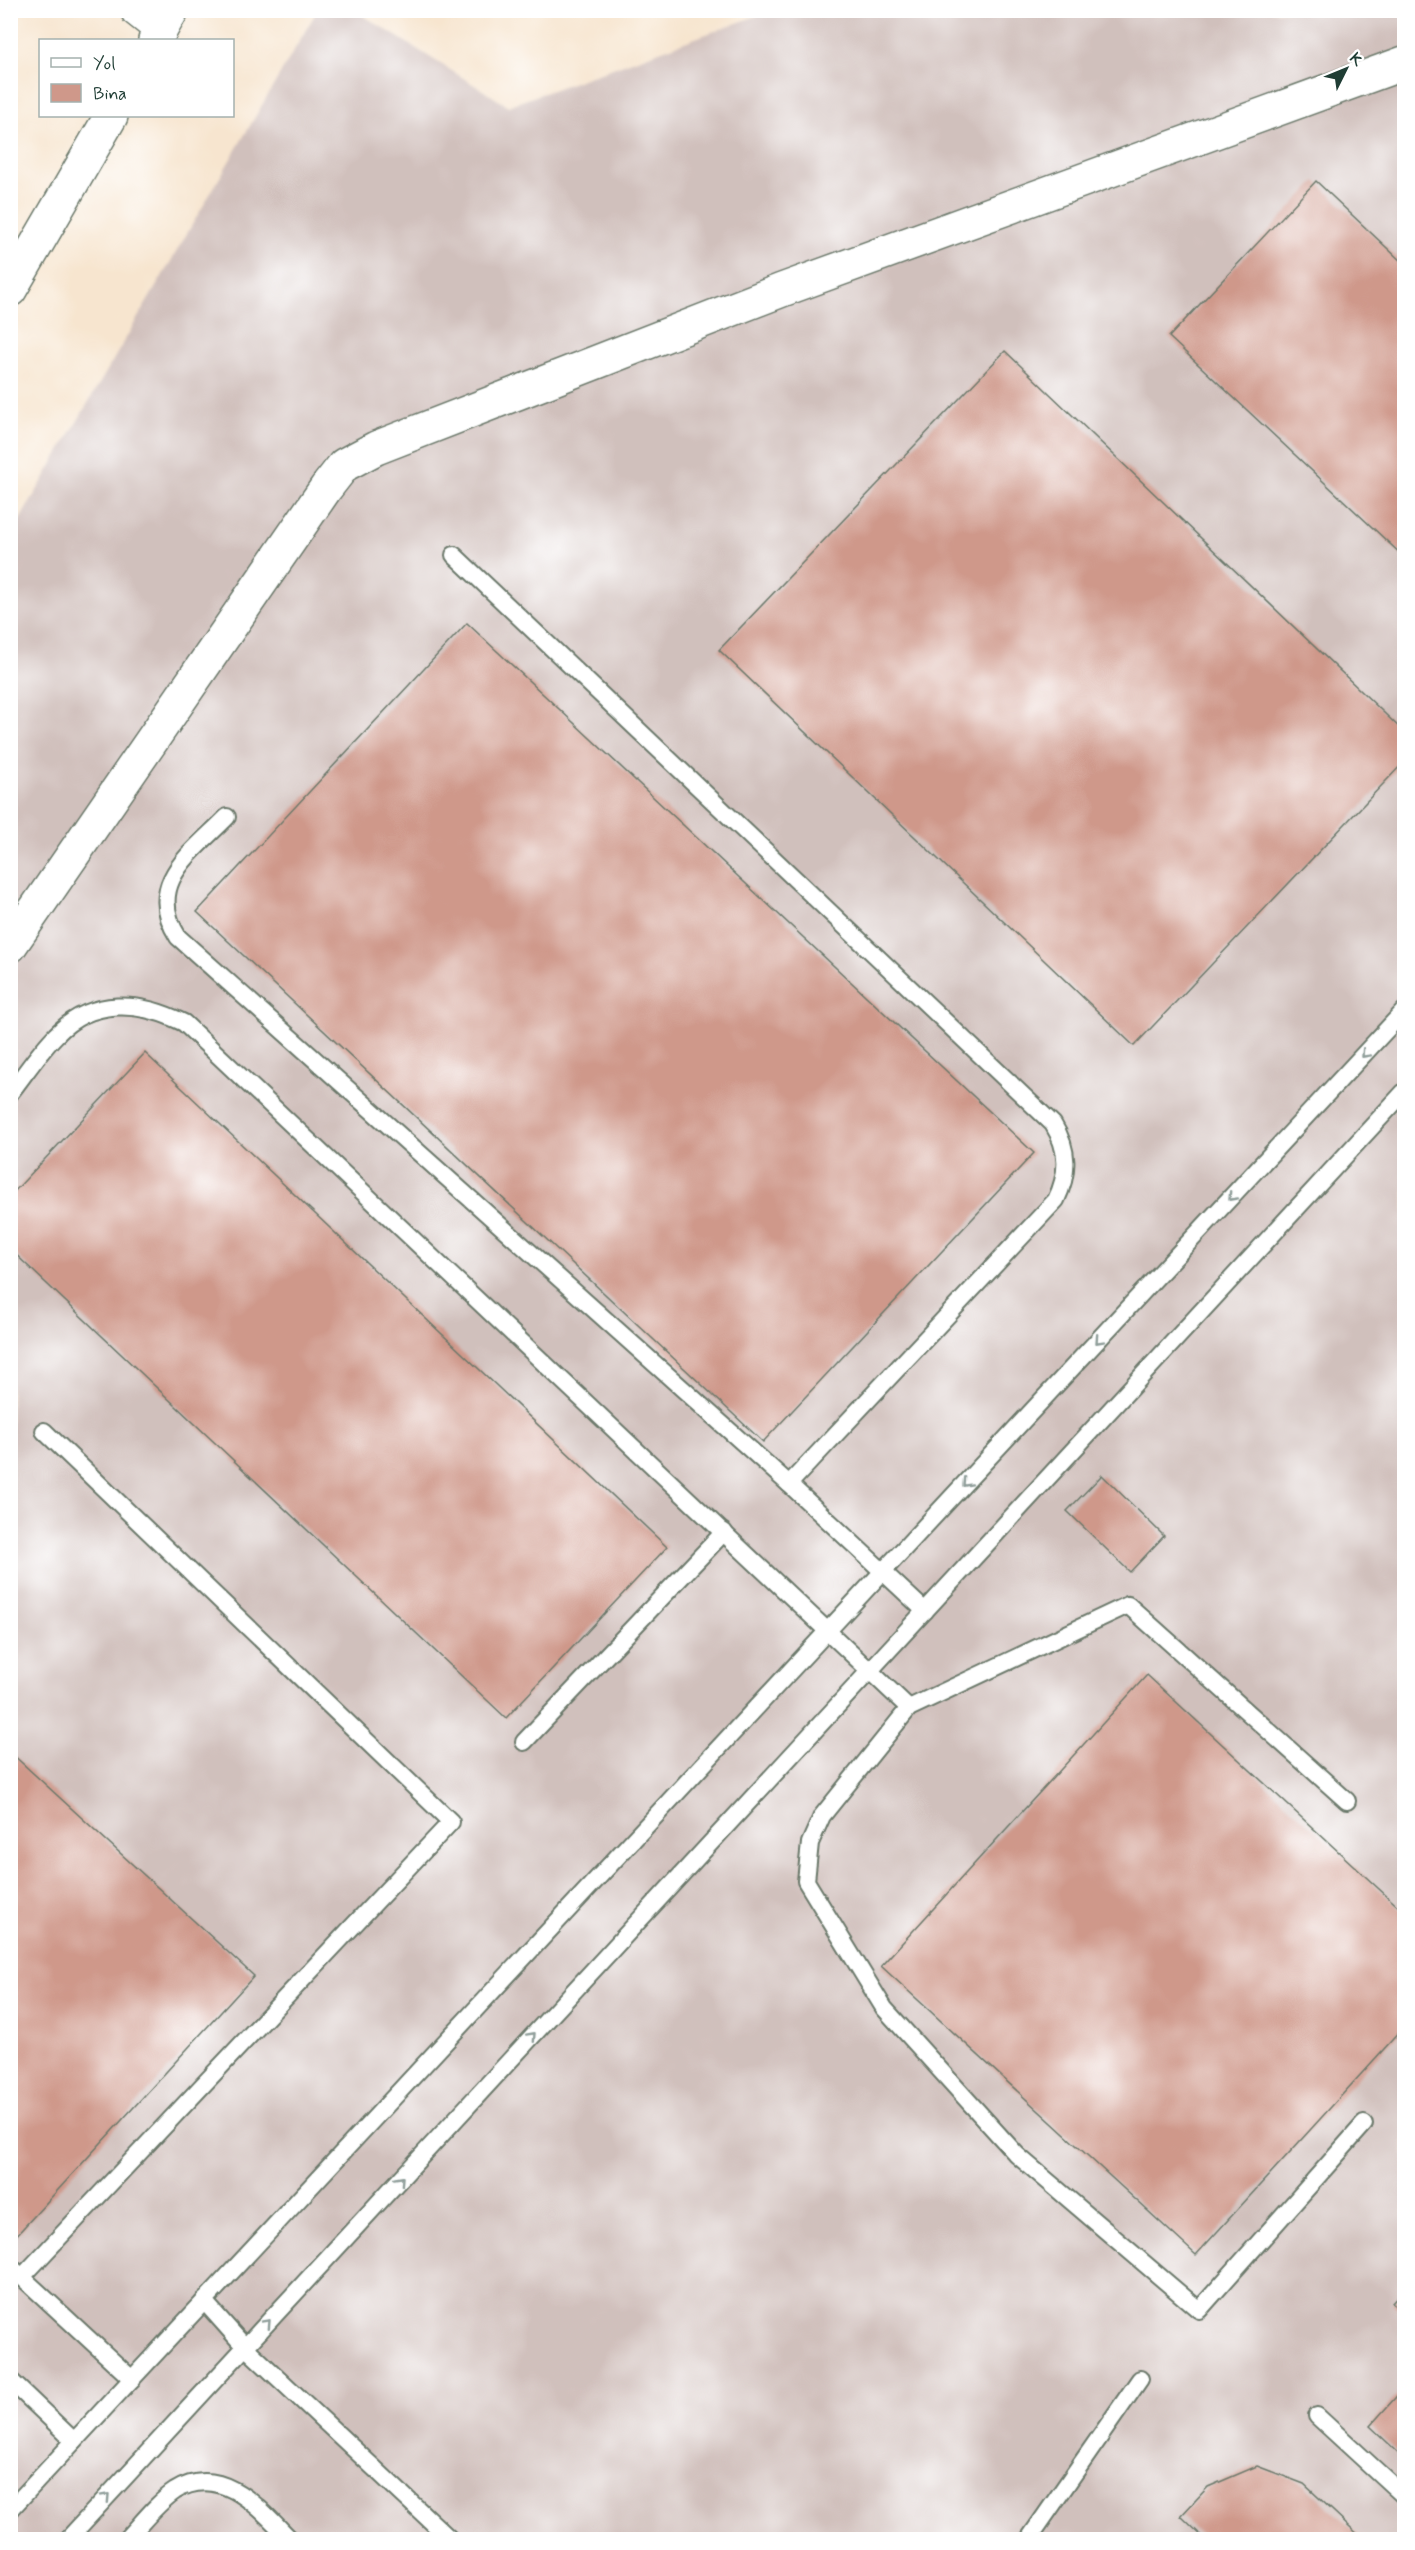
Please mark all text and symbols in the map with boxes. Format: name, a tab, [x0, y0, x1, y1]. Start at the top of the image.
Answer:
legend	[39, 39, 234, 117]
north arrow	[1316, 39, 1376, 99]
text: K	[1344, 49, 1368, 72]
text: Yol	[93, 52, 116, 76]
text: Bina	[93, 82, 127, 106]
one-way arrow	[1361, 1048, 1372, 1058]
one-way arrow	[1228, 1190, 1239, 1201]
one-way arrow	[1095, 1333, 1106, 1343]
one-way arrow	[962, 1476, 973, 1486]
one-way arrow	[525, 2033, 536, 2043]
one-way arrow	[393, 2176, 404, 2186]
one-way arrow	[260, 2319, 271, 2330]
one-way arrow	[99, 2493, 110, 2503]

